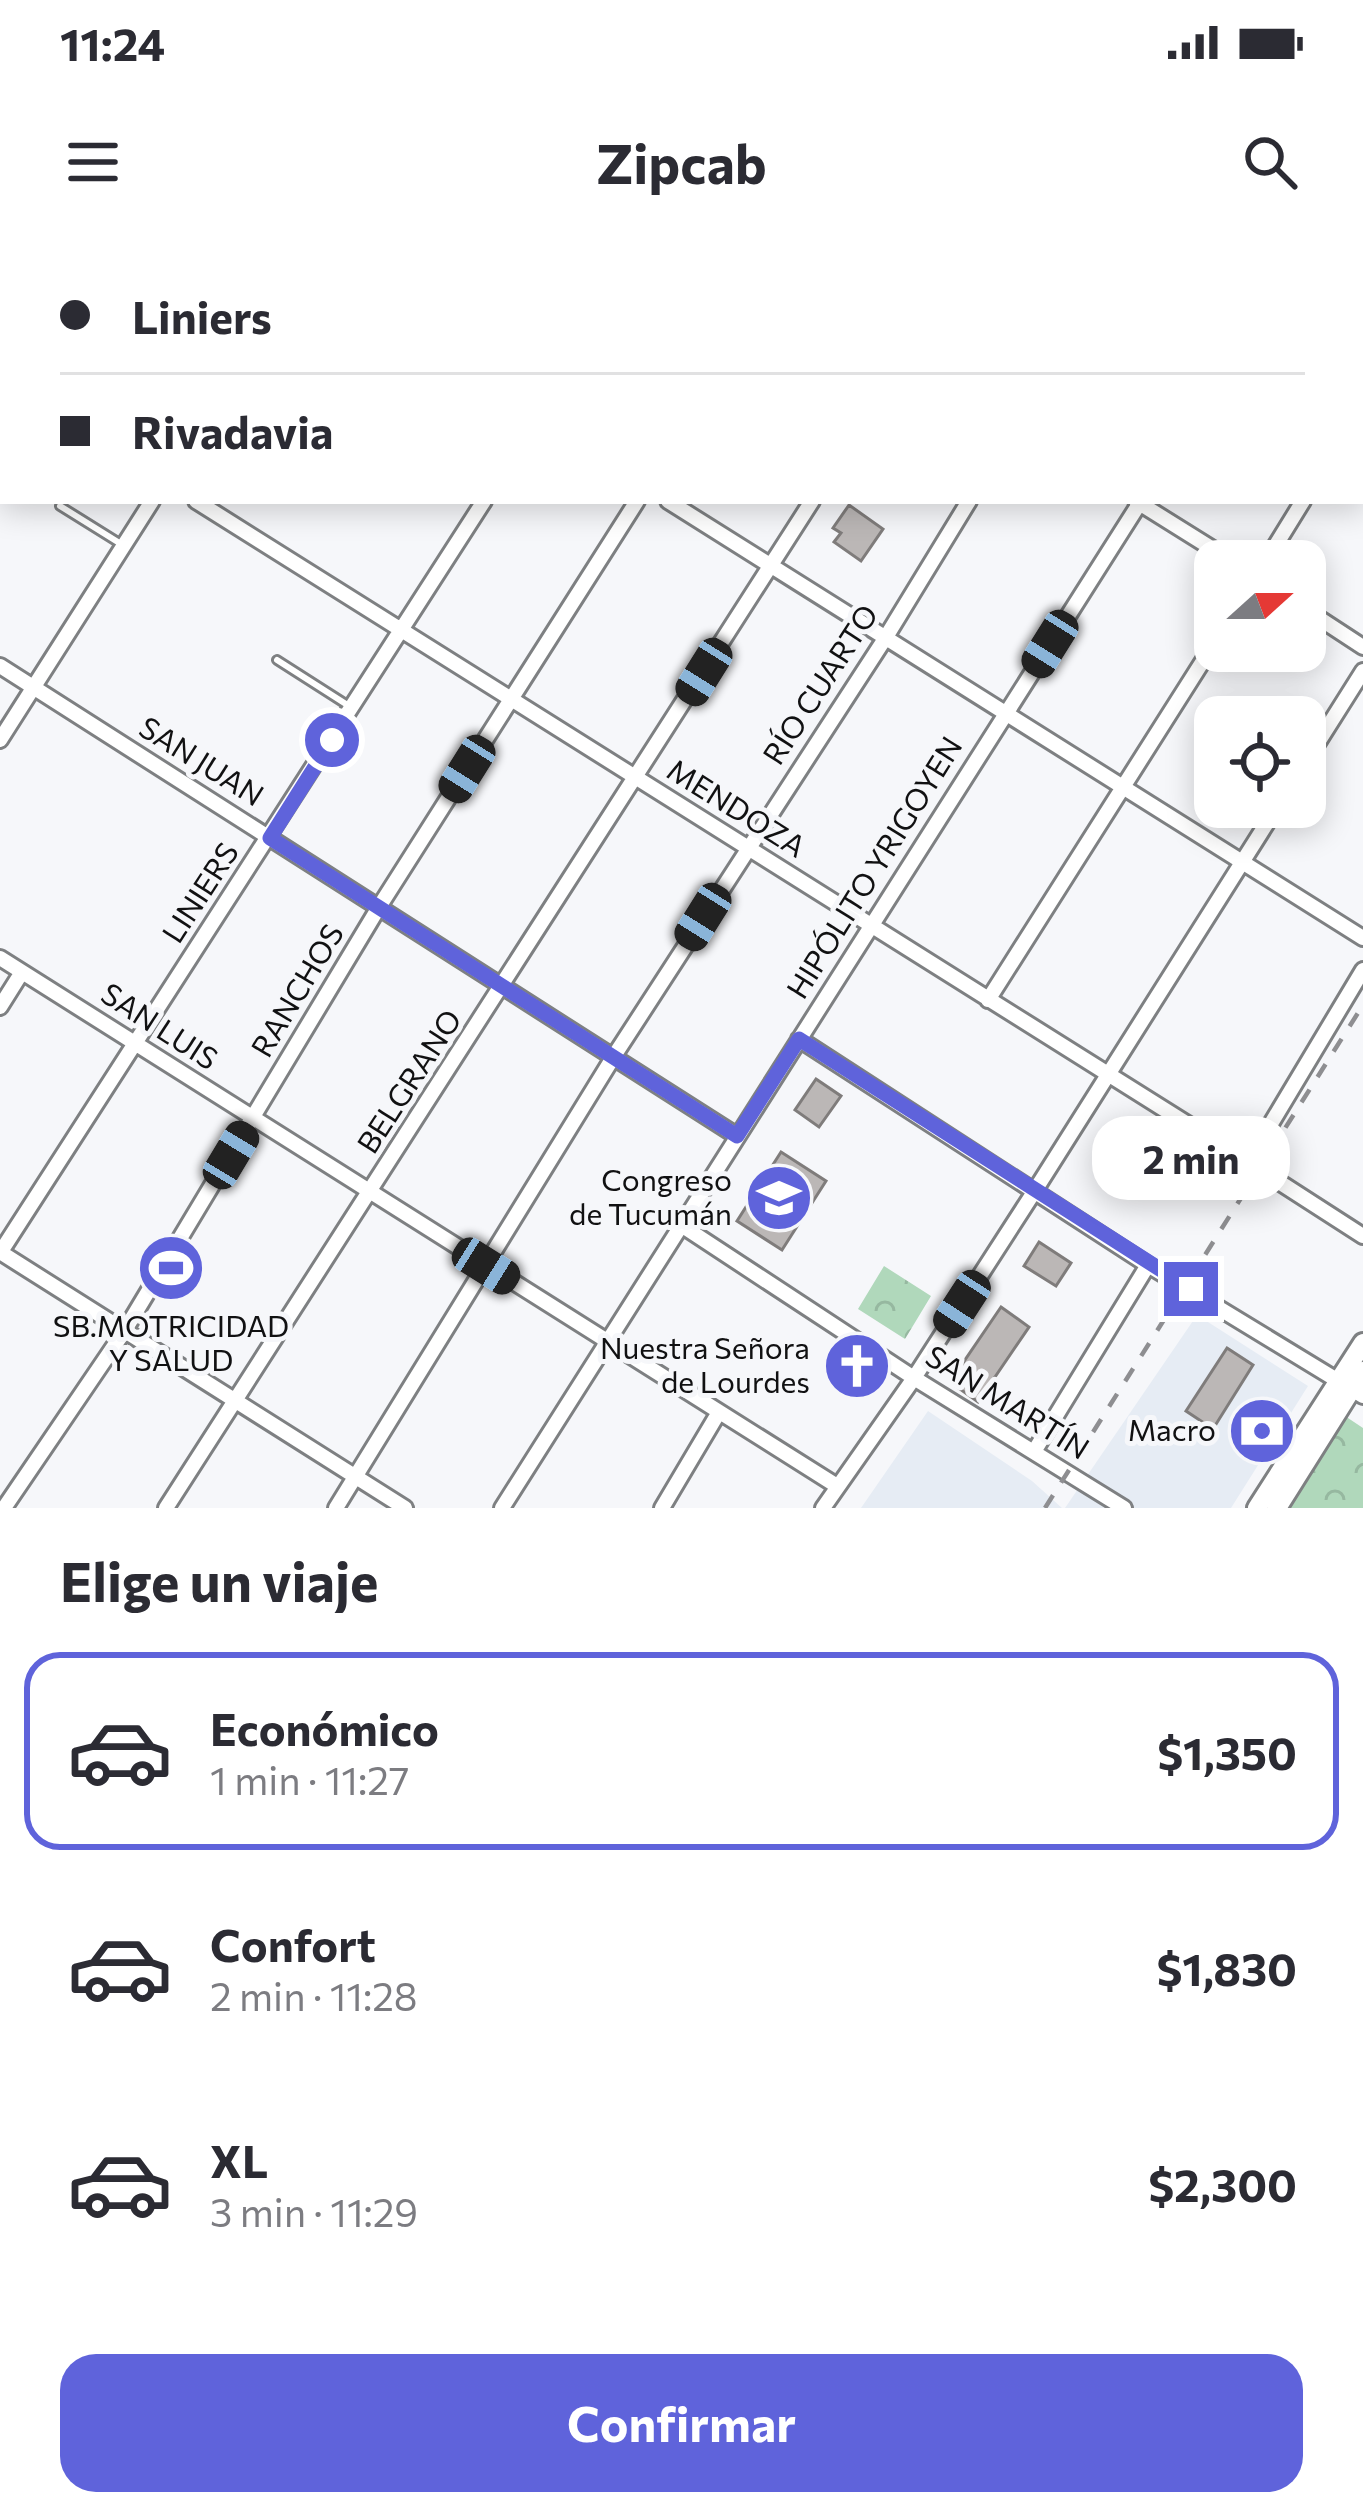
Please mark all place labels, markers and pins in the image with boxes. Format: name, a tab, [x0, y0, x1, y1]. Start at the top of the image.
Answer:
place label: Congreso de Tucumán	[569, 1160, 732, 1231]
school or university icon: Congreso de Tucumán	[744, 1163, 814, 1233]
sports icon: SB.MOTRICIDAD Y SALUD	[136, 1233, 206, 1303]
place label: SB.MOTRICIDAD Y SALUD	[53, 1306, 289, 1377]
place label: Nuestra Señora de Lourdes	[600, 1328, 810, 1399]
church icon: Nuestra Señora de Lourdes	[822, 1331, 892, 1401]
bank icon: Macro	[1227, 1396, 1297, 1466]
place label: Macro	[1128, 1410, 1216, 1447]

